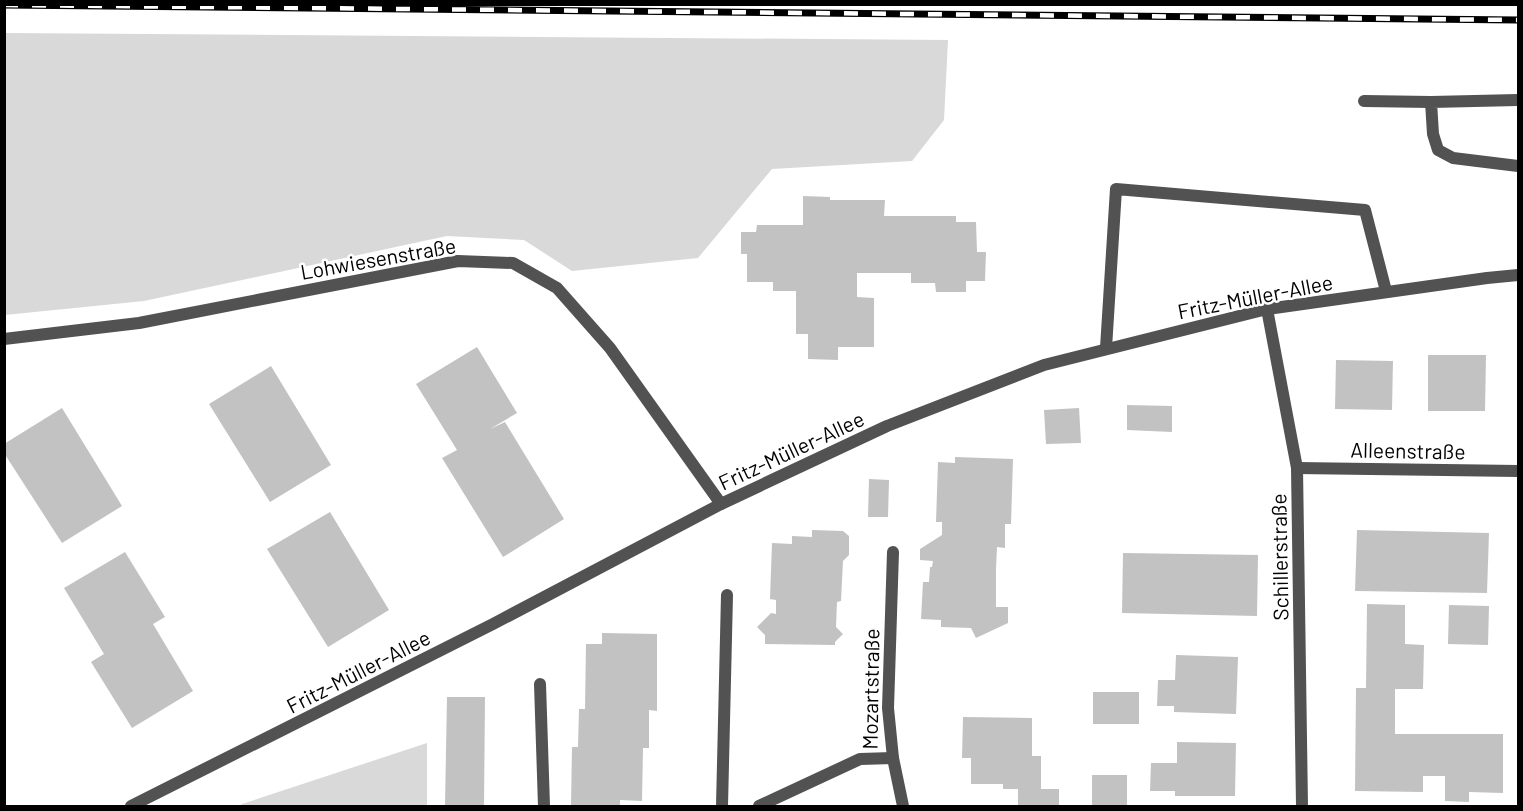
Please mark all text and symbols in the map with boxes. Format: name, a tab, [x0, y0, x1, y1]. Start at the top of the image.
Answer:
street label: Lohwiesenstraße	[298, 232, 458, 284]
street label: Fritz-Müller-Allee	[1175, 269, 1335, 323]
street label: Fritz-Müller-Allee	[714, 405, 868, 495]
street label: Alleenstraße	[1350, 436, 1466, 464]
street label: Schillerstraße	[1265, 493, 1293, 621]
street label: Fritz-Müller-Allee	[282, 624, 434, 718]
street label: Mozartstraße	[856, 628, 884, 750]

